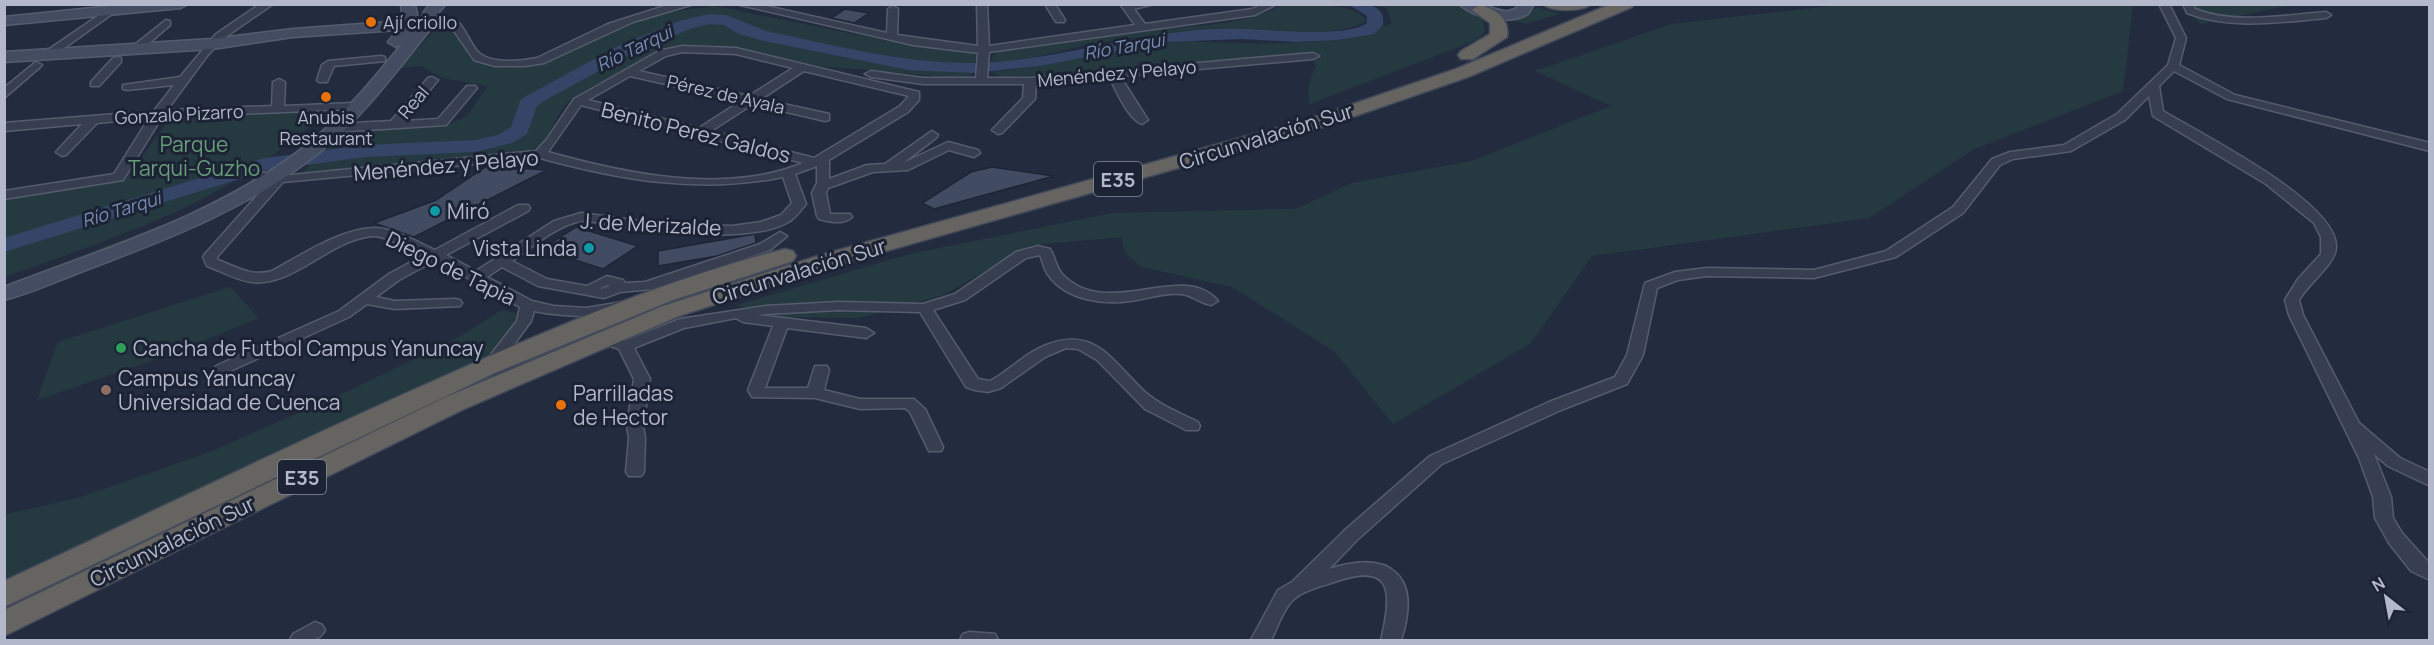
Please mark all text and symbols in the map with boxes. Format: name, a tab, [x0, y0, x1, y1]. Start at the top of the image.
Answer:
place label: Ají criollo	[383, 10, 457, 34]
marker: Ají criollo	[364, 15, 378, 29]
water label: Río Tarqui	[592, 18, 678, 77]
water label: Río Tarqui	[1082, 27, 1169, 65]
street label: Menéndez y Pelayo	[1037, 54, 1197, 92]
street label: Pérez de Ayala	[665, 69, 787, 119]
street label: Real	[392, 81, 434, 123]
marker: Anubis Restaurant	[319, 90, 333, 104]
street label: Benito Perez Galdos	[599, 95, 793, 169]
street label: Circunvalación Sur	[1176, 96, 1357, 176]
street label: Gonzalo Pizarro	[114, 99, 244, 129]
place label: Anubis Restaurant	[279, 105, 373, 150]
park label: Parque Tarqui-Guzho	[128, 130, 260, 182]
street label: Menéndez y Pelayo	[352, 143, 540, 187]
road number: E35	[1094, 162, 1142, 196]
water label: Río Tarqui	[79, 185, 166, 232]
place label: Miró	[447, 197, 489, 225]
marker: Miró	[428, 204, 442, 218]
street label: J. de Merizalde	[580, 206, 722, 242]
street label: Diego de Tapia	[382, 225, 520, 311]
street label: Circunvalación Sur	[709, 231, 890, 311]
place label: Vista Linda	[472, 234, 577, 262]
marker: Vista Linda	[582, 241, 596, 255]
place label: Cancha de Futbol Campus Yanuncay	[133, 334, 484, 362]
marker: Cancha de Futbol Campus Yanuncay	[114, 341, 128, 355]
place label: Campus Yanuncay Universidad de Cuenca	[118, 364, 340, 416]
place label: Parrilladas de Hector	[573, 379, 674, 431]
marker: Campus Yanuncay Universidad de Cuenca	[99, 383, 113, 397]
marker: Parrilladas de Hector	[554, 398, 568, 412]
road number: E35	[278, 460, 326, 494]
street label: Circunvalación Sur	[85, 489, 260, 593]
north arrow	[2356, 567, 2416, 627]
text: N	[2368, 572, 2389, 597]

